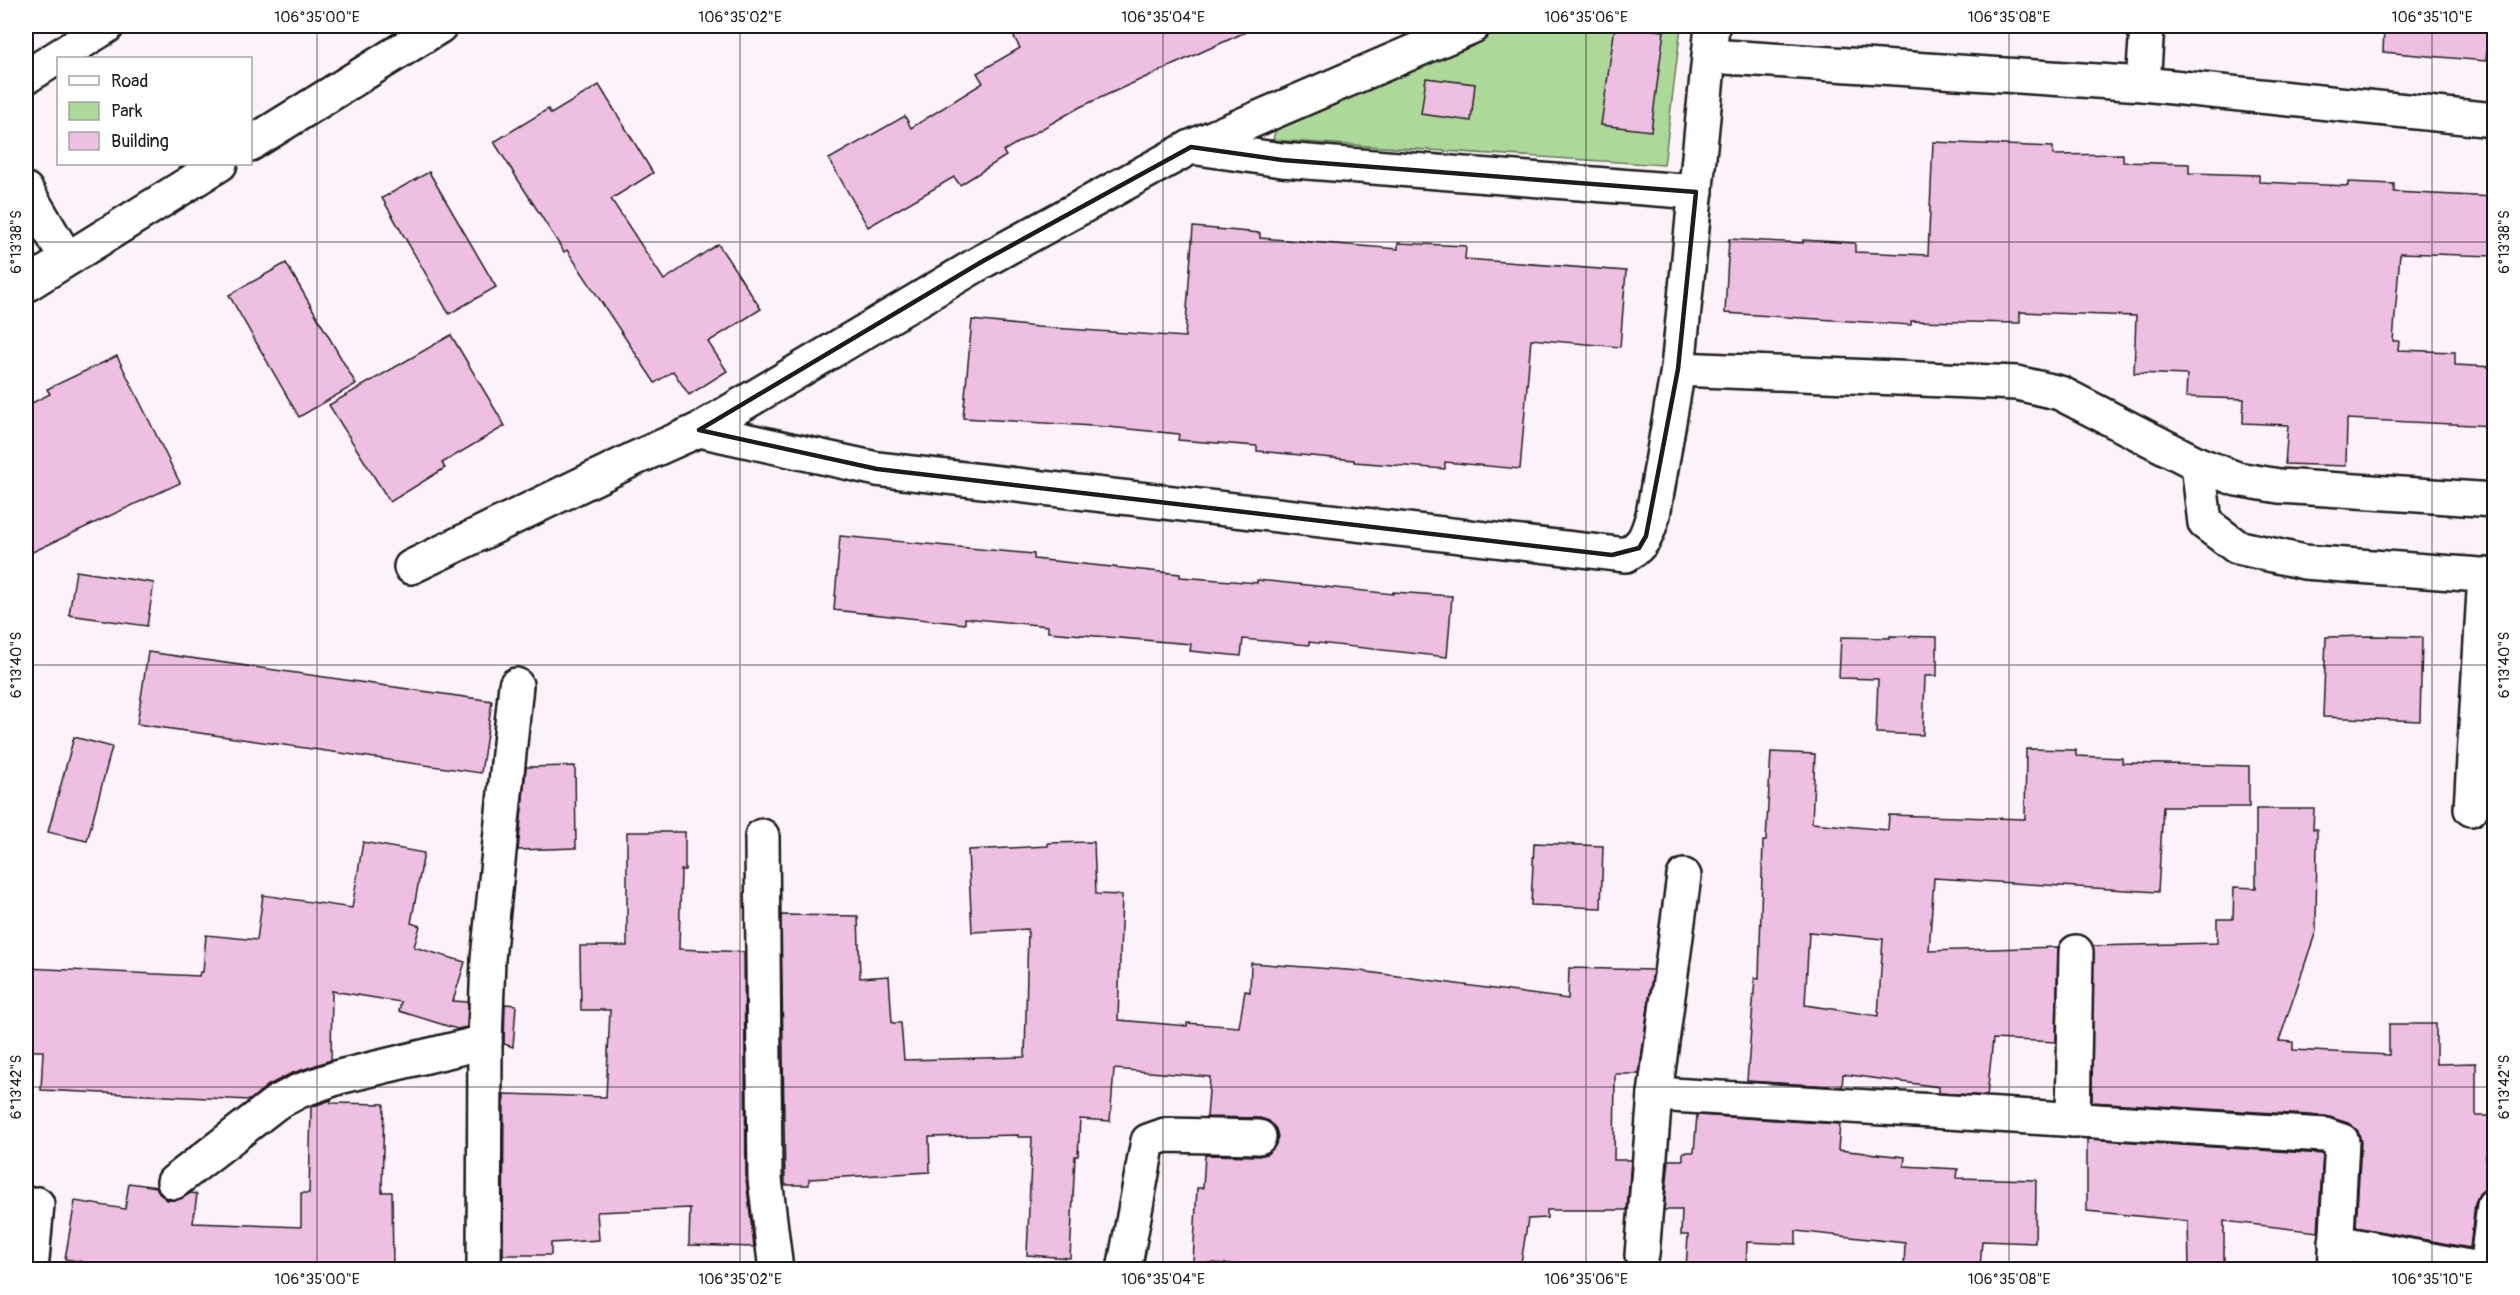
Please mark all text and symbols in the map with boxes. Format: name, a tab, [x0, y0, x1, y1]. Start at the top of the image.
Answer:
text: 106°35'00"E	[274, 8, 360, 27]
text: 106°35'02"E	[698, 8, 782, 27]
text: 106°35'04"E	[1121, 8, 1205, 27]
text: 106°35'06"E	[1544, 8, 1628, 27]
text: 106°35'08"E	[1968, 8, 2050, 27]
text: 106°35'10"E	[2392, 8, 2473, 27]
legend	[57, 57, 252, 165]
text: Road	[111, 70, 148, 93]
text: Park	[111, 100, 143, 123]
text: Building	[111, 130, 169, 153]
text: 6°13'38"S	[7, 210, 26, 274]
text: 6°13'38"S	[2495, 210, 2514, 274]
text: 6°13'40"S	[7, 632, 26, 698]
text: 6°13'40"S	[2495, 632, 2514, 698]
text: 6°13'42"S	[7, 1055, 26, 1119]
text: 6°13'42"S	[2495, 1055, 2514, 1119]
text: 106°35'00"E	[274, 1270, 360, 1289]
text: 106°35'02"E	[698, 1270, 782, 1289]
text: 106°35'04"E	[1121, 1270, 1205, 1289]
text: 106°35'06"E	[1544, 1270, 1628, 1289]
text: 106°35'08"E	[1968, 1270, 2050, 1289]
text: 106°35'10"E	[2392, 1270, 2473, 1289]

